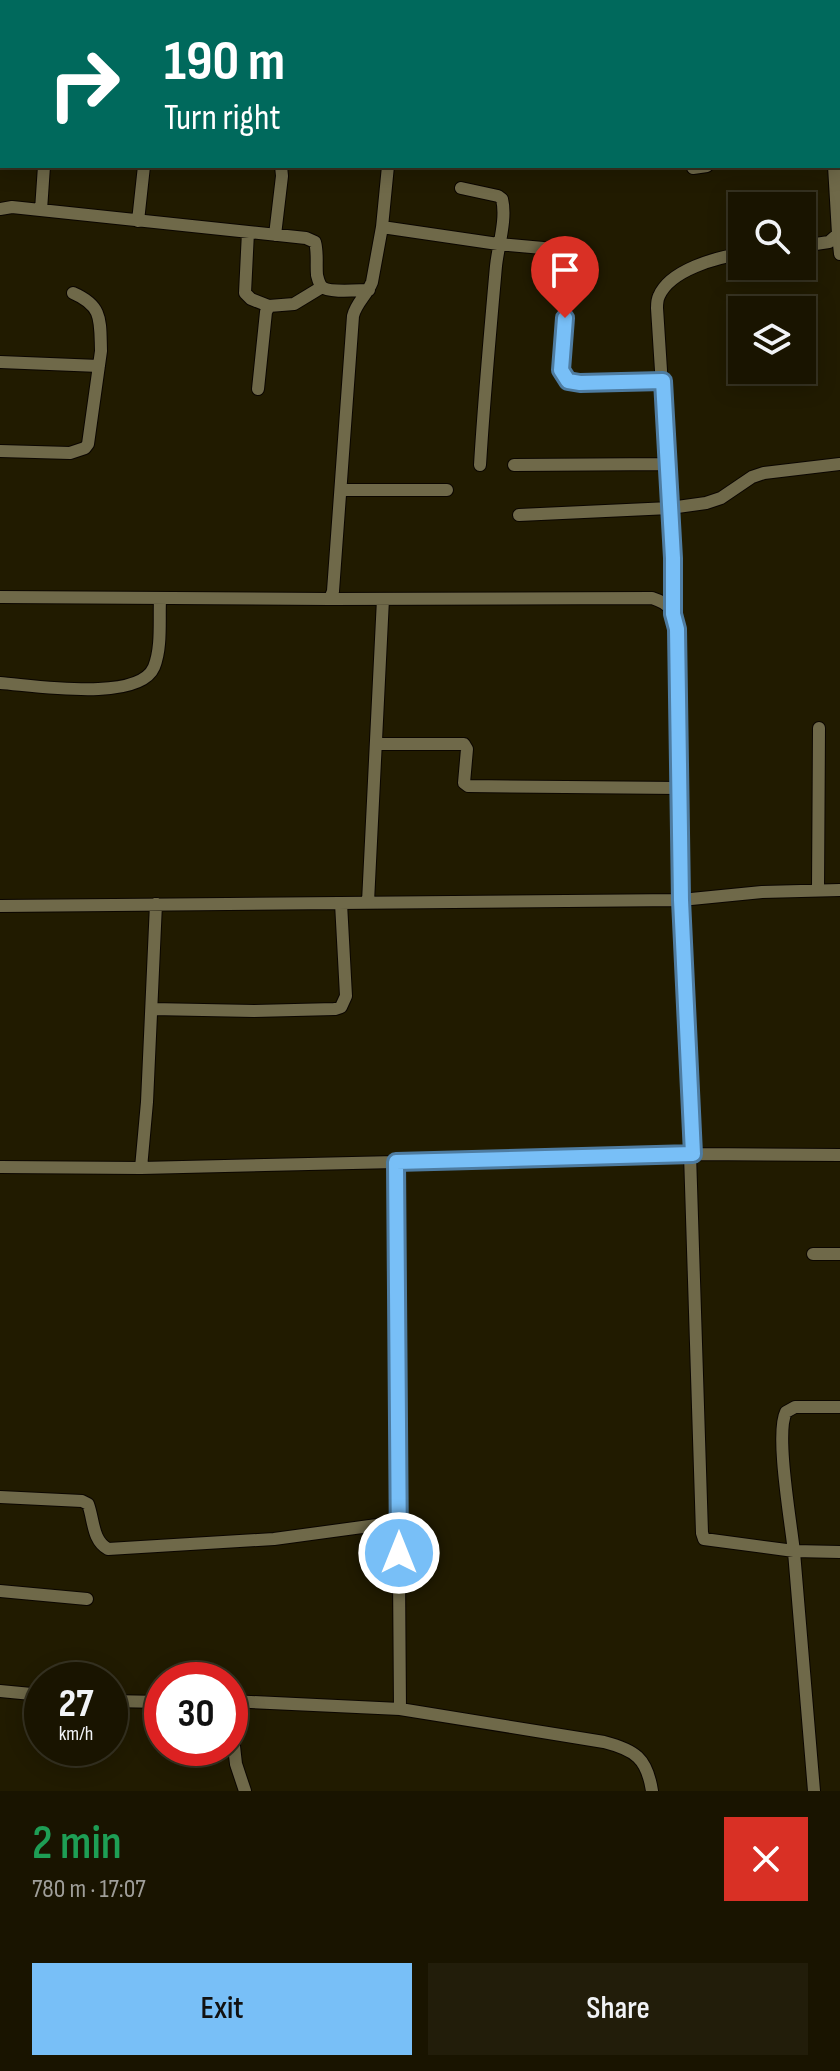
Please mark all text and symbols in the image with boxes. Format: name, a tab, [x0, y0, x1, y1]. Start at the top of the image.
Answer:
text: 190 m	[164, 29, 285, 96]
icon: right	[32, 32, 136, 136]
text: Turn right	[164, 97, 281, 140]
map controls	[728, 192, 816, 384]
button: search	[728, 192, 816, 280]
pin	[531, 236, 599, 318]
icon: arrive	[543, 248, 587, 292]
button: layers	[728, 296, 816, 384]
position arrow	[357, 1511, 441, 1595]
speed limit sign: 30	[144, 1662, 248, 1766]
text: 27	[59, 1680, 93, 1728]
text: km/h	[59, 1722, 93, 1746]
text: 2 min	[32, 1815, 122, 1872]
button: close	[724, 1817, 808, 1901]
text: 780 m · 17:07	[32, 1874, 146, 1905]
button: Exit	[32, 1963, 412, 2055]
button: Share	[428, 1963, 808, 2055]

